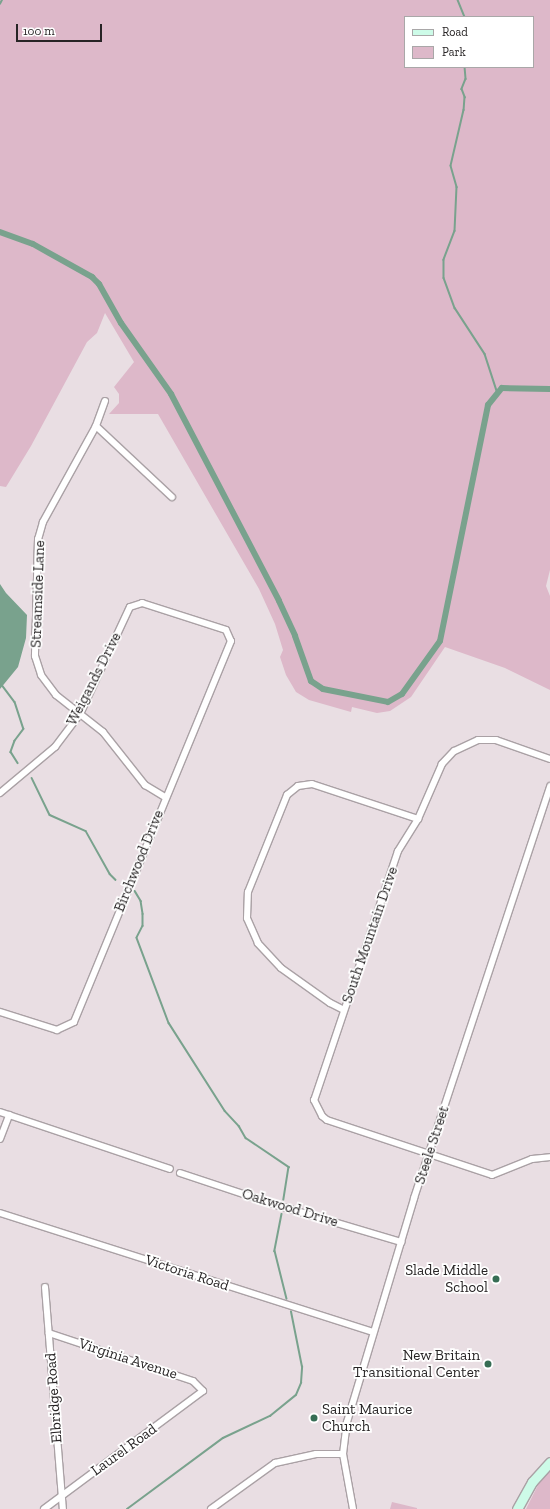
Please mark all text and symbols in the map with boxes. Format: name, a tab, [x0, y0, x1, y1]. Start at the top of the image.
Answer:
scale bar	[18, 16, 104, 42]
legend	[404, 16, 534, 68]
text: 100 m	[23, 24, 55, 38]
text: Road	[442, 25, 468, 39]
text: Park	[442, 45, 466, 59]
street label: Streamside Lane	[27, 540, 49, 648]
street label: Weigands Drive	[63, 629, 125, 729]
street label: Birchwood Drive	[110, 807, 168, 915]
street label: South Mountain Drive	[338, 864, 402, 1006]
street label: Steele Street	[411, 1103, 453, 1187]
street label: Oakwood Drive	[240, 1185, 340, 1231]
street label: Victoria Road	[143, 1251, 231, 1295]
place label: Slade Middle School	[405, 1261, 488, 1296]
marker: Slade Middle School	[491, 1274, 501, 1284]
street label: Virginia Avenue	[76, 1334, 180, 1384]
place label: New Britain Transitional Center	[353, 1346, 480, 1381]
street label: Elbridge Road	[42, 1352, 66, 1444]
marker: New Britain Transitional Center	[483, 1359, 493, 1369]
place label: Saint Maurice Church	[322, 1400, 412, 1435]
marker: Saint Maurice Church	[309, 1413, 319, 1423]
street label: Laurel Road	[88, 1420, 160, 1480]

